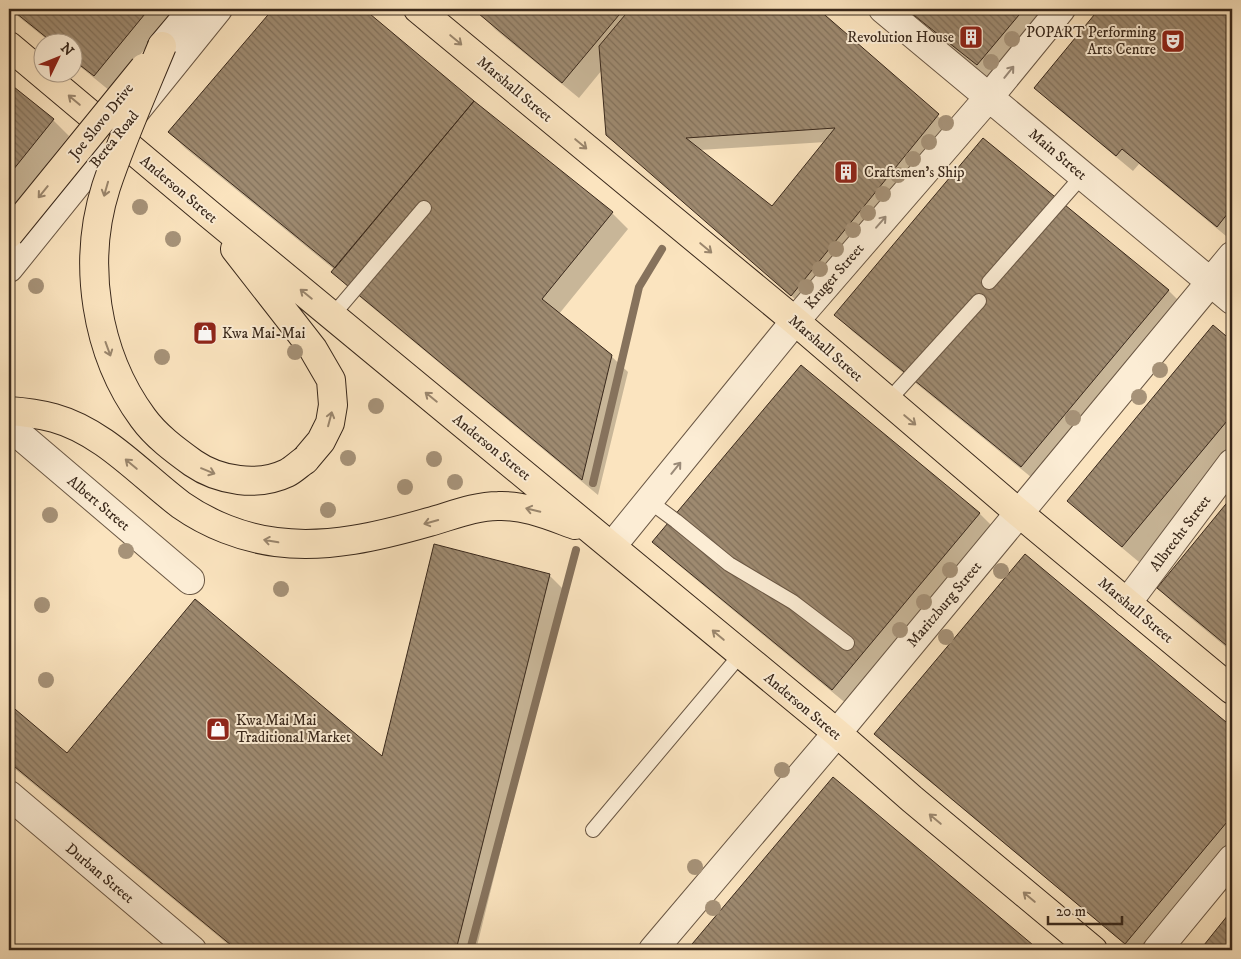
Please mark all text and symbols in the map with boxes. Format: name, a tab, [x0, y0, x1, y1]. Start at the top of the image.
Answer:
place label: POPART Performing Arts Centre	[1026, 23, 1157, 59]
building icon: Revolution House	[958, 24, 984, 50]
place label: Revolution House	[847, 28, 954, 47]
theatre icon: POPART Performing Arts Centre	[1160, 28, 1186, 54]
north arrow	[32, 32, 82, 82]
one-way arrow	[449, 34, 462, 45]
text: N	[56, 39, 78, 61]
street label: Marshall Street	[473, 52, 556, 127]
one-way arrow	[1004, 66, 1015, 79]
street label: Joe Slovo Drive	[64, 79, 138, 165]
one-way arrow	[67, 95, 80, 106]
street label: Berea Road	[86, 106, 144, 172]
street label: Main Street	[1025, 124, 1091, 184]
one-way arrow	[574, 138, 587, 149]
street label: Anderson Street	[136, 151, 221, 227]
building icon: Craftsmen's Ship	[833, 159, 859, 185]
place label: Craftsmen's Ship	[864, 163, 965, 182]
one-way arrow	[101, 181, 111, 197]
one-way arrow	[37, 185, 48, 198]
one-way arrow	[875, 216, 886, 229]
street label: Kruger Street	[801, 239, 868, 313]
one-way arrow	[699, 242, 712, 253]
one-way arrow	[300, 289, 313, 300]
street label: Marshall Street	[784, 311, 867, 386]
shop icon: Kwa Mai-Mai	[192, 320, 218, 346]
place label: Kwa Mai-Mai	[222, 324, 305, 343]
one-way arrow	[104, 340, 113, 356]
one-way arrow	[425, 392, 438, 403]
street label: Anderson Street	[449, 410, 535, 485]
one-way arrow	[326, 411, 335, 427]
one-way arrow	[904, 415, 917, 426]
one-way arrow	[124, 458, 137, 470]
one-way arrow	[670, 461, 681, 474]
one-way arrow	[200, 466, 215, 476]
street label: Albert Street	[63, 472, 134, 535]
street label: Albrecht Street	[1146, 491, 1215, 575]
one-way arrow	[525, 505, 541, 515]
one-way arrow	[423, 517, 439, 527]
one-way arrow	[263, 535, 279, 545]
street label: Maritzburg Street	[903, 557, 986, 651]
street label: Marshall Street	[1094, 573, 1177, 648]
one-way arrow	[712, 630, 725, 641]
street label: Anderson Street	[760, 668, 845, 744]
place label: Kwa Mai Mai Traditional Market	[236, 711, 351, 747]
shop icon: Kwa Mai Mai Traditional Market	[205, 716, 231, 742]
one-way arrow	[929, 813, 942, 824]
street label: Durban Street	[61, 839, 138, 908]
one-way arrow	[1023, 891, 1036, 902]
scale bar	[1048, 894, 1122, 926]
text: 20 m	[1056, 902, 1086, 921]

